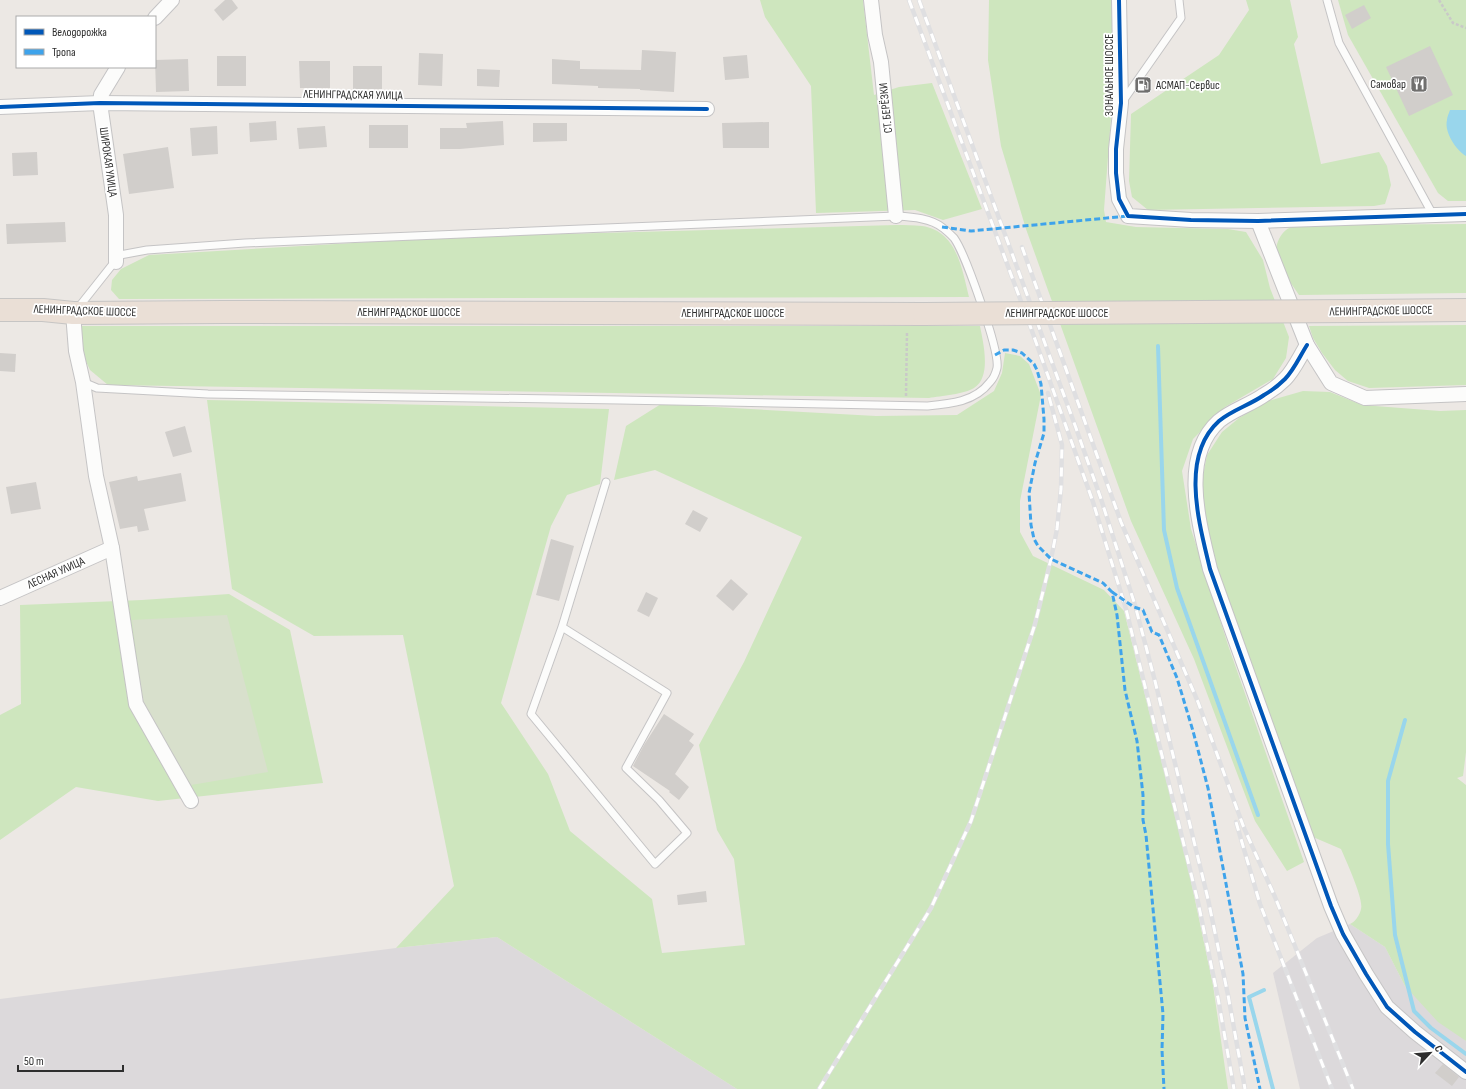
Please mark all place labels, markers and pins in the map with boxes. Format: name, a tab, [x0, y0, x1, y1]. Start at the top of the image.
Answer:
restaurant icon: Самовар	[1409, 74, 1429, 94]
fuel station icon: АСМАП-Сервис	[1133, 75, 1153, 95]
place label: Самовар	[1370, 77, 1406, 92]
place label: АСМАП-Сервис	[1155, 78, 1220, 93]

